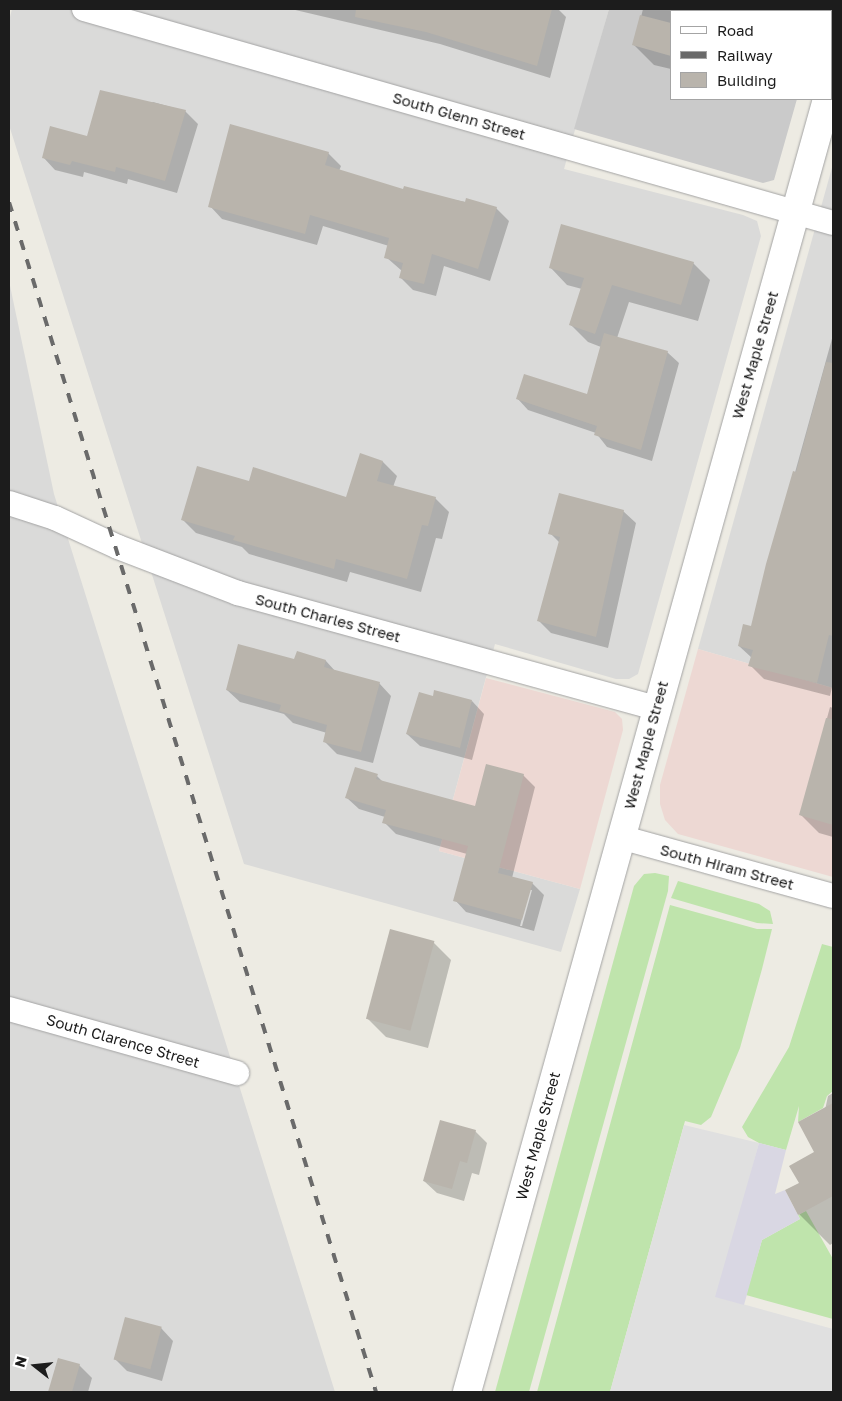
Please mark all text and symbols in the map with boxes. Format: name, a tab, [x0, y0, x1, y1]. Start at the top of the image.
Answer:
legend	[670, 10, 832, 100]
text: Road	[717, 21, 754, 39]
text: Railway	[717, 46, 773, 64]
text: Building	[717, 71, 777, 89]
street label: South Glenn Street	[391, 88, 527, 144]
street label: West Maple Street	[728, 289, 782, 421]
street label: South Charles Street	[253, 590, 403, 646]
street label: West Maple Street	[620, 679, 672, 811]
street label: South Hiram Street	[658, 840, 796, 894]
street label: South Clarence Street	[44, 1010, 202, 1072]
street label: West Maple Street	[512, 1070, 564, 1202]
north arrow	[10, 1341, 60, 1391]
text: N	[10, 1354, 30, 1369]

